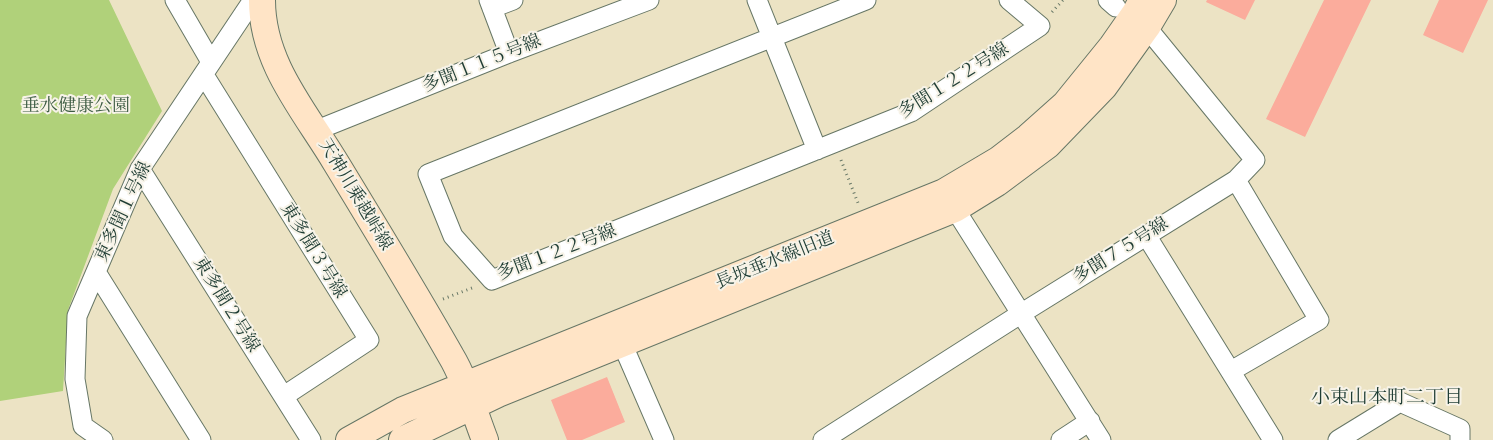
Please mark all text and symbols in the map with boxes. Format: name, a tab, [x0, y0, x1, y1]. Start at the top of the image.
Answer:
street label: 多聞１１５号線	[420, 30, 544, 98]
street label: 多聞１２２号線	[895, 38, 1013, 124]
park label: 垂水健康公園	[22, 95, 130, 117]
street label: 天神川乗越峠線	[313, 135, 397, 255]
street label: 東多聞１号線	[91, 158, 157, 266]
street label: 東多聞３号線	[275, 199, 351, 303]
street label: 多聞７５号線	[1069, 213, 1173, 289]
street label: 多聞１２２号線	[494, 220, 620, 286]
street label: 長坂垂水線旧道	[713, 227, 837, 295]
street label: 東多聞２号線	[188, 253, 264, 357]
district label: 小束山本町二丁目	[1311, 387, 1463, 409]

